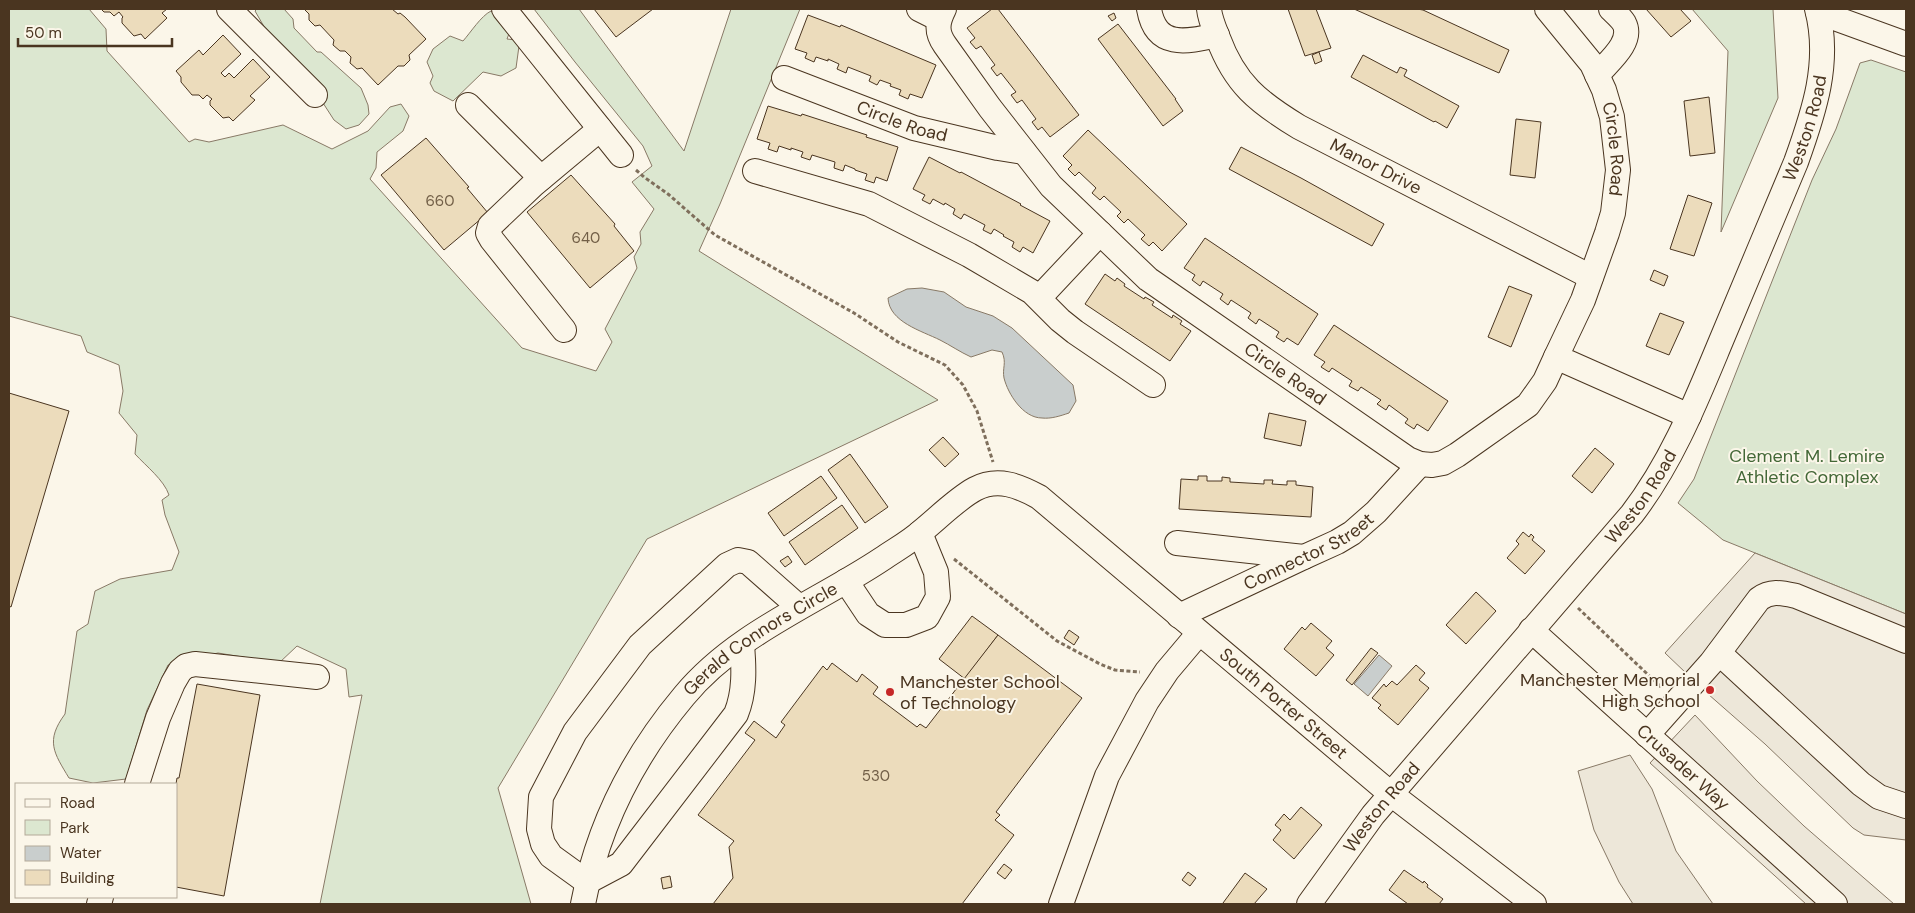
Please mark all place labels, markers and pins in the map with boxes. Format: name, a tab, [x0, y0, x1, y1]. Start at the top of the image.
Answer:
place label: Manchester Memorial High School	[1520, 668, 1700, 713]
place label: Manchester School of Technology	[900, 670, 1060, 715]
marker: Manchester Memorial High School	[1704, 684, 1716, 696]
marker: Manchester School of Technology	[884, 686, 896, 698]

